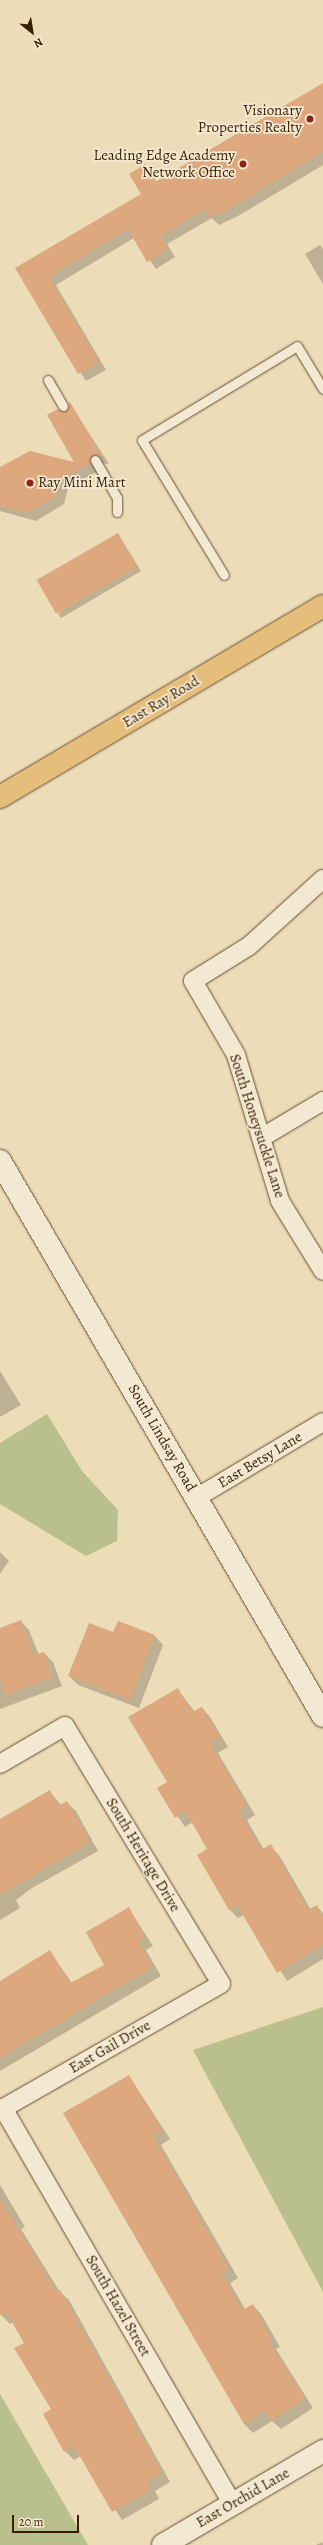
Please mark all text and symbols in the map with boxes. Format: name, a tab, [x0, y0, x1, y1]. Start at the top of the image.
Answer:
north arrow	[12, 12, 52, 52]
text: N	[31, 34, 45, 51]
place label: Visionary Properties Realty	[198, 101, 302, 136]
marker: Visionary Properties Realty	[305, 114, 315, 124]
place label: Leading Edge Academy Network Office	[94, 146, 235, 181]
marker: Leading Edge Academy Network Office	[238, 159, 248, 169]
place label: Ray Mini Mart	[38, 474, 126, 492]
marker: Ray Mini Mart	[25, 478, 35, 488]
street label: East Ray Road	[120, 672, 202, 732]
street label: South Honeysuckle Lane	[225, 1052, 289, 1200]
street label: South Lindsay Road	[124, 1381, 200, 1495]
street label: East Betsy Lane	[215, 1428, 305, 1492]
street label: South Heritage Drive	[102, 1795, 184, 1915]
street label: East Gail Drive	[66, 2016, 154, 2078]
street label: South Hazel Street	[82, 2252, 154, 2360]
street label: East Orchid Lane	[193, 2464, 293, 2532]
scale bar	[14, 2507, 81, 2533]
text: 20 m	[19, 2514, 43, 2530]

